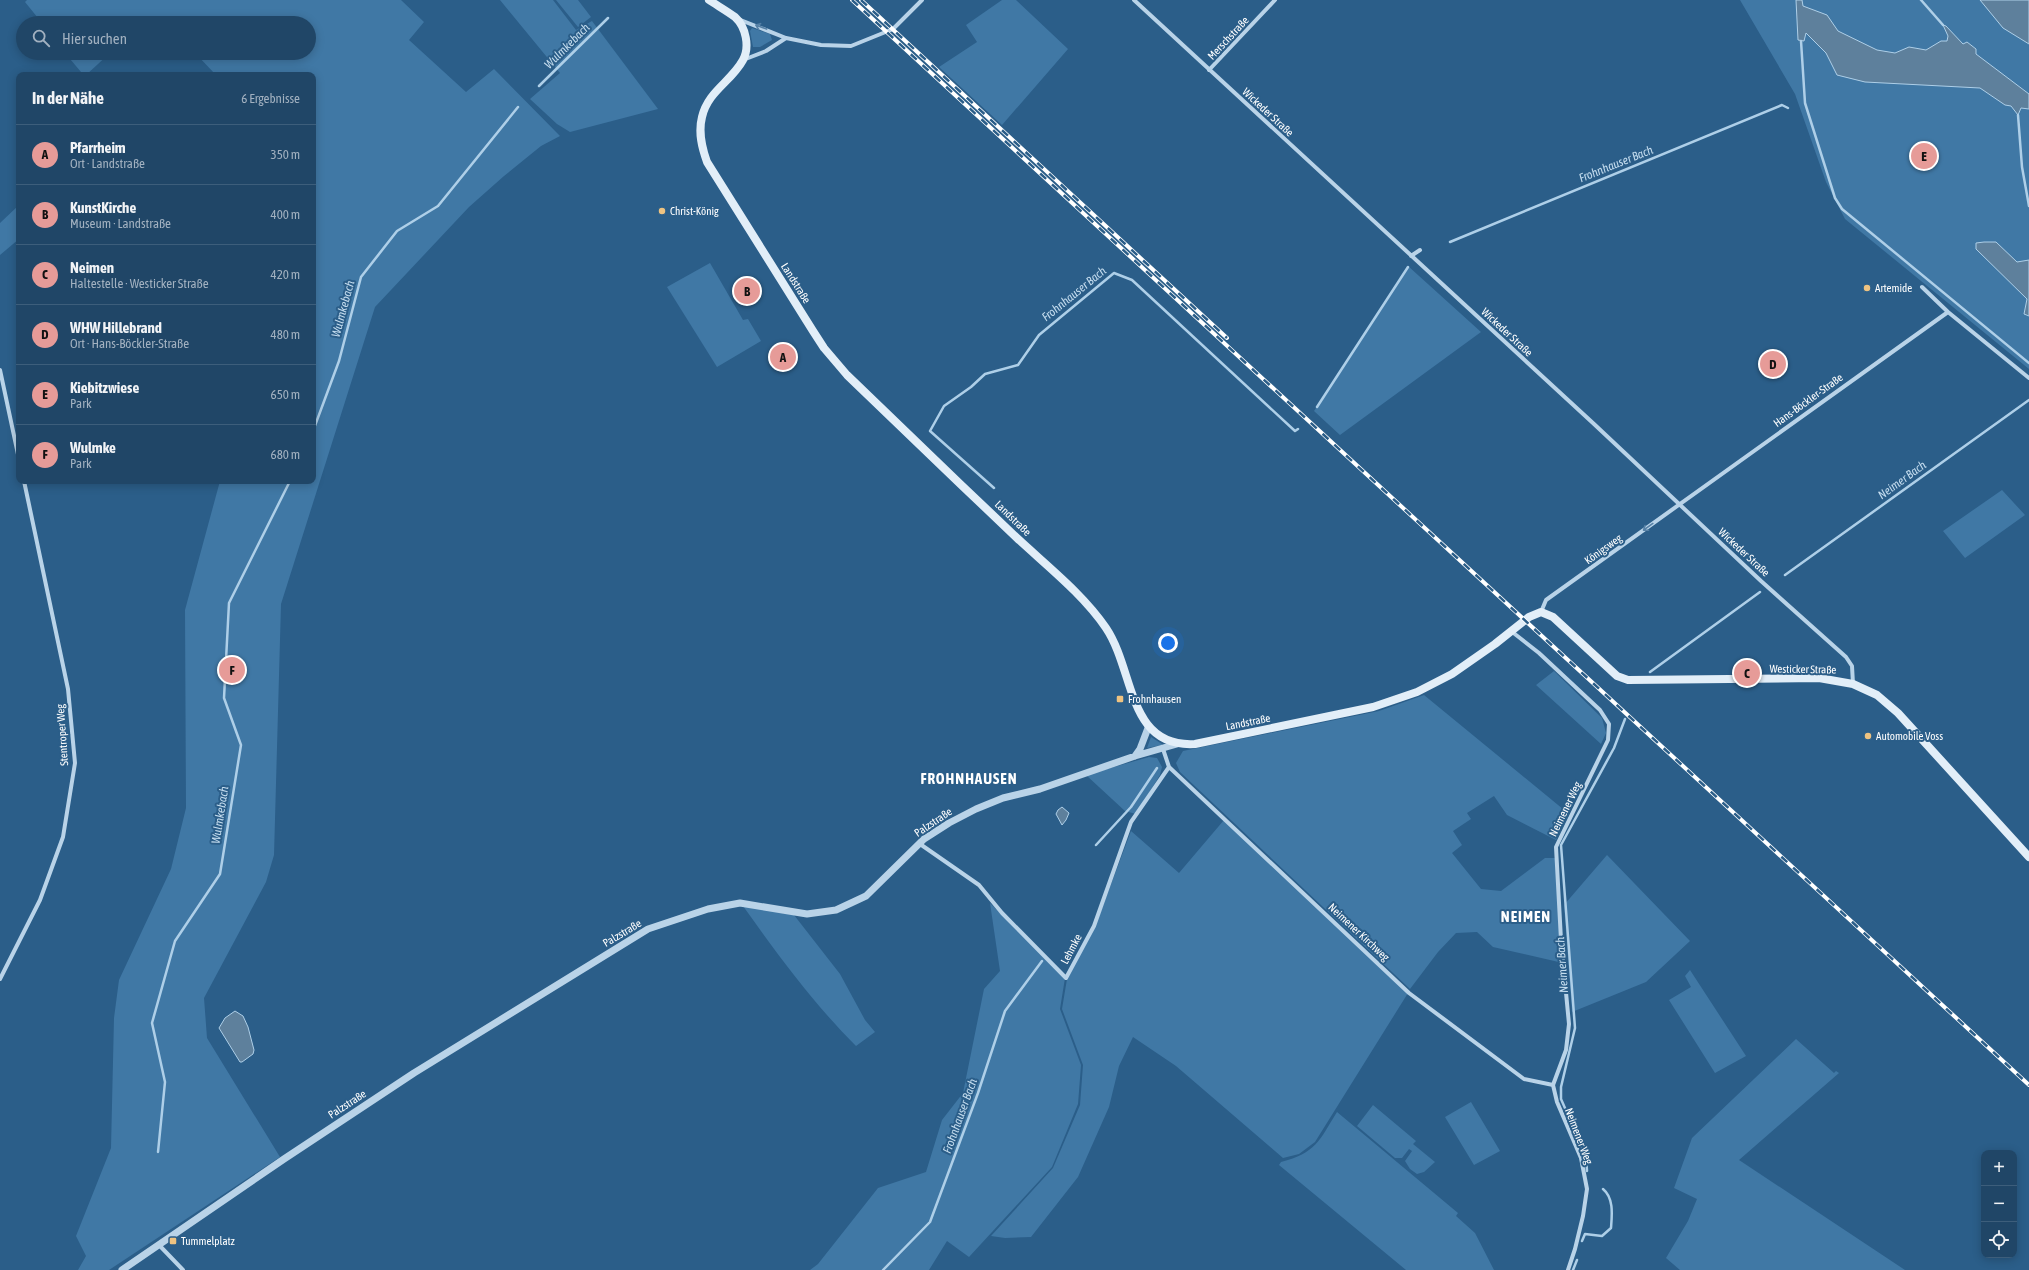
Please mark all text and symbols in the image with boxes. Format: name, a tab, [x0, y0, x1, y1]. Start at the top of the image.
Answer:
street label: Merschstraße	[1205, 14, 1251, 62]
search box	[16, 16, 316, 60]
water label: Wulmkebach	[541, 20, 593, 72]
one-way arrow	[754, 23, 767, 30]
icon: search	[30, 27, 52, 49]
text: Hier suchen	[62, 30, 127, 47]
street label: Wickeder Straße	[1240, 85, 1296, 139]
text: In der Nähe	[32, 88, 104, 108]
text: 6 Ergebnisse	[241, 91, 300, 106]
text: Pfarrheim	[70, 139, 126, 156]
pin: E	[1911, 141, 1937, 171]
water label: Frohnhauser Bach	[1577, 143, 1655, 185]
text: A	[42, 147, 48, 162]
text: 350 m	[271, 147, 300, 162]
text: Ort · Landstraße	[70, 156, 145, 171]
text: KunstKirche	[70, 199, 136, 216]
place label: Christ-König	[670, 205, 719, 217]
marker: Christ-König	[657, 206, 667, 216]
text: B	[42, 207, 48, 222]
text: 400 m	[271, 207, 300, 222]
text: Museum · Landstraße	[70, 216, 171, 231]
text: Neimen	[70, 259, 114, 276]
street label: Landstraße	[779, 261, 813, 305]
water label: Frohnhauser Bach	[1039, 264, 1109, 324]
text: C	[42, 267, 48, 282]
text: 420 m	[271, 267, 300, 282]
text: Haltestelle · Westicker Straße	[70, 276, 209, 291]
pin: B	[734, 276, 760, 306]
water label: Wulmkebach	[329, 279, 357, 339]
place label: Artemide	[1875, 282, 1912, 294]
marker: Artemide	[1862, 283, 1872, 293]
street label: Wickeder Straße	[1479, 305, 1535, 359]
text: WHW Hillebrand	[70, 319, 162, 336]
text: D	[41, 327, 49, 342]
text: 480 m	[271, 327, 300, 342]
text: Ort · Hans-Böckler-Straße	[70, 336, 189, 351]
pin: A	[770, 342, 796, 372]
pin: D	[1760, 349, 1786, 379]
street label: Hans-Böckler-Straße	[1771, 371, 1845, 429]
text: Kiebitzwiese	[70, 379, 139, 396]
text: E	[42, 387, 48, 402]
text: 650 m	[271, 387, 300, 402]
text: Park	[70, 396, 92, 411]
text: Wulmke	[70, 439, 116, 456]
text: F	[42, 447, 48, 462]
text: 680 m	[271, 447, 300, 462]
text: Park	[70, 456, 92, 471]
water label: Neimer Bach	[1875, 458, 1929, 502]
street label: Landstraße	[993, 498, 1033, 538]
one-way arrow	[1643, 523, 1654, 531]
street label: Wickeder Straße	[1716, 525, 1772, 579]
street label: Königsweg	[1582, 531, 1624, 566]
your location	[1158, 633, 1178, 653]
pin: F	[219, 655, 245, 685]
pin: C	[1734, 658, 1760, 688]
street label: Westicker Straße	[1770, 662, 1836, 676]
place label: Frohnhausen	[1128, 693, 1181, 705]
marker: Frohnhausen	[1115, 694, 1125, 704]
street label: Stentroper Weg	[54, 703, 70, 766]
street label: Landstraße	[1225, 712, 1271, 732]
place label: Automobile Voss	[1876, 730, 1943, 742]
marker: Automobile Voss	[1863, 731, 1873, 741]
district label: FROHNHAUSEN	[920, 770, 1018, 787]
street label: Neimener Weg	[1547, 779, 1584, 838]
water label: Wulmkebach	[209, 785, 231, 845]
street label: Palzstraße	[912, 805, 954, 839]
street label: Neimener Kirchweg	[1326, 901, 1392, 963]
district label: NEIMEN	[1501, 908, 1551, 925]
street label: Palzstraße	[601, 917, 643, 949]
street label: Lehmke	[1058, 932, 1084, 966]
water label: Neimer Bach	[1553, 936, 1571, 993]
water label: Frohnhauser Bach	[940, 1076, 980, 1155]
street label: Palzstraße	[326, 1087, 368, 1121]
street label: Neimener Weg	[1563, 1106, 1595, 1166]
map controls	[1981, 1150, 2017, 1258]
button: +	[1981, 1150, 2017, 1186]
button: −	[1981, 1186, 2017, 1222]
button: locate	[1981, 1222, 2017, 1258]
place label: Tummelplatz	[181, 1235, 235, 1247]
marker: Tummelplatz	[168, 1236, 178, 1246]

